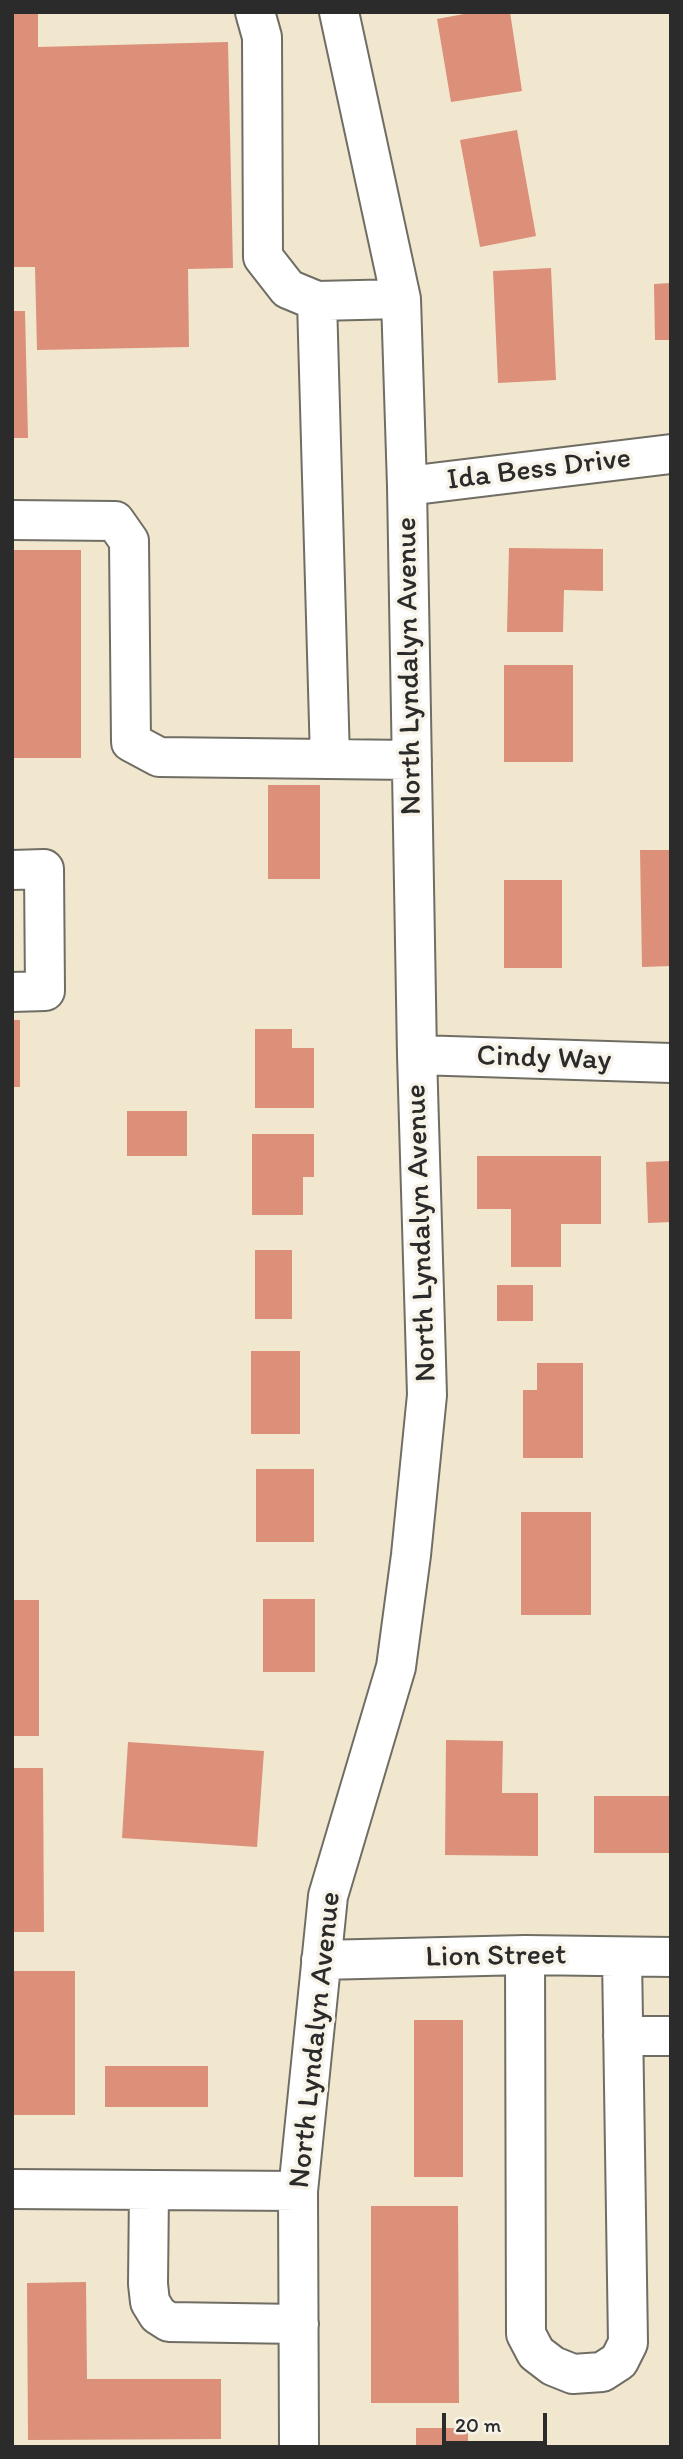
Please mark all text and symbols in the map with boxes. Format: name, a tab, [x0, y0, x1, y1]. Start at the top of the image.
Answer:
street label: Ida Bess Drive	[445, 441, 633, 499]
street label: North Lyndalyn Avenue	[389, 517, 431, 815]
street label: Cindy Way	[476, 1039, 612, 1079]
street label: North Lyndalyn Avenue	[399, 1083, 445, 1383]
street label: North Lyndalyn Avenue	[283, 1890, 349, 2190]
street label: Lion Street	[425, 1938, 567, 1976]
scale bar	[445, 2400, 550, 2444]
text: 20 m	[455, 2412, 501, 2437]

